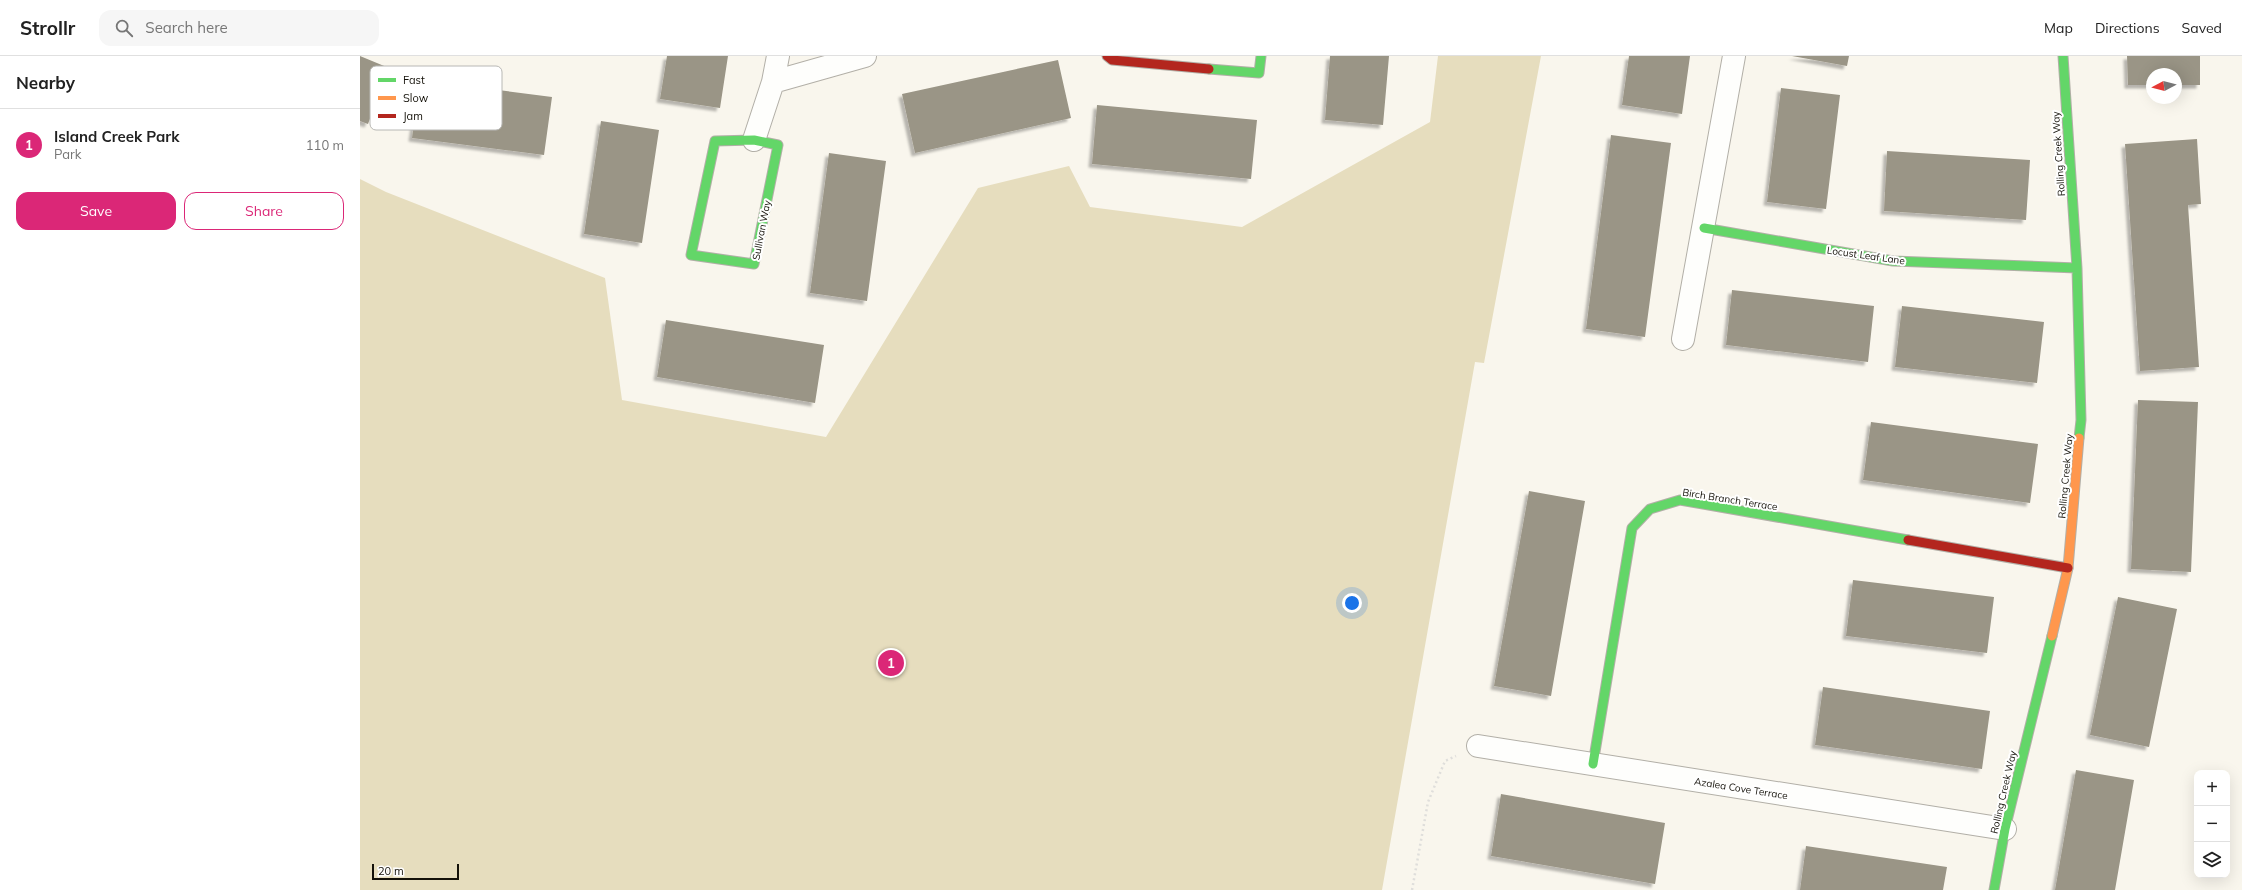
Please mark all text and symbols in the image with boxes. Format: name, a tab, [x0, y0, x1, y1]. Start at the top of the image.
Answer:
search box	[99, 10, 379, 46]
text: Strollr	[20, 16, 75, 40]
icon: search	[113, 17, 135, 39]
text: Search here	[145, 18, 228, 37]
text: Map	[2044, 19, 2073, 37]
text: Directions	[2095, 19, 2160, 37]
text: Saved	[2182, 19, 2222, 37]
legend	[370, 66, 502, 130]
north arrow	[2146, 68, 2182, 104]
text: Nearby	[16, 72, 75, 93]
text: Fast	[403, 73, 425, 87]
text: Slow	[403, 91, 429, 105]
text: Jam	[403, 109, 423, 123]
street label: Rolling Creek Way	[2049, 110, 2068, 197]
text: Island Creek Park	[54, 127, 179, 146]
text: 1	[25, 137, 33, 153]
text: 110 m	[306, 137, 344, 153]
text: Park	[54, 146, 81, 162]
button: Save	[16, 192, 176, 230]
button: Share	[184, 192, 344, 230]
street label: Sullivan Way	[749, 198, 774, 261]
street label: Locust Leaf Lane	[1826, 244, 1906, 267]
street label: Rolling Creek Way	[2055, 432, 2076, 519]
street label: Birch Branch Terrace	[1681, 486, 1778, 513]
your location	[1342, 593, 1362, 613]
pin: 1	[878, 648, 904, 678]
street label: Rolling Creek Way	[1988, 749, 2020, 835]
map controls	[2194, 770, 2230, 878]
button: +	[2194, 770, 2230, 806]
street label: Azalea Cove Terrace	[1693, 775, 1789, 802]
button: −	[2194, 806, 2230, 842]
button: layers	[2194, 842, 2230, 878]
scale bar	[372, 862, 459, 881]
text: 20 m	[378, 864, 404, 878]

